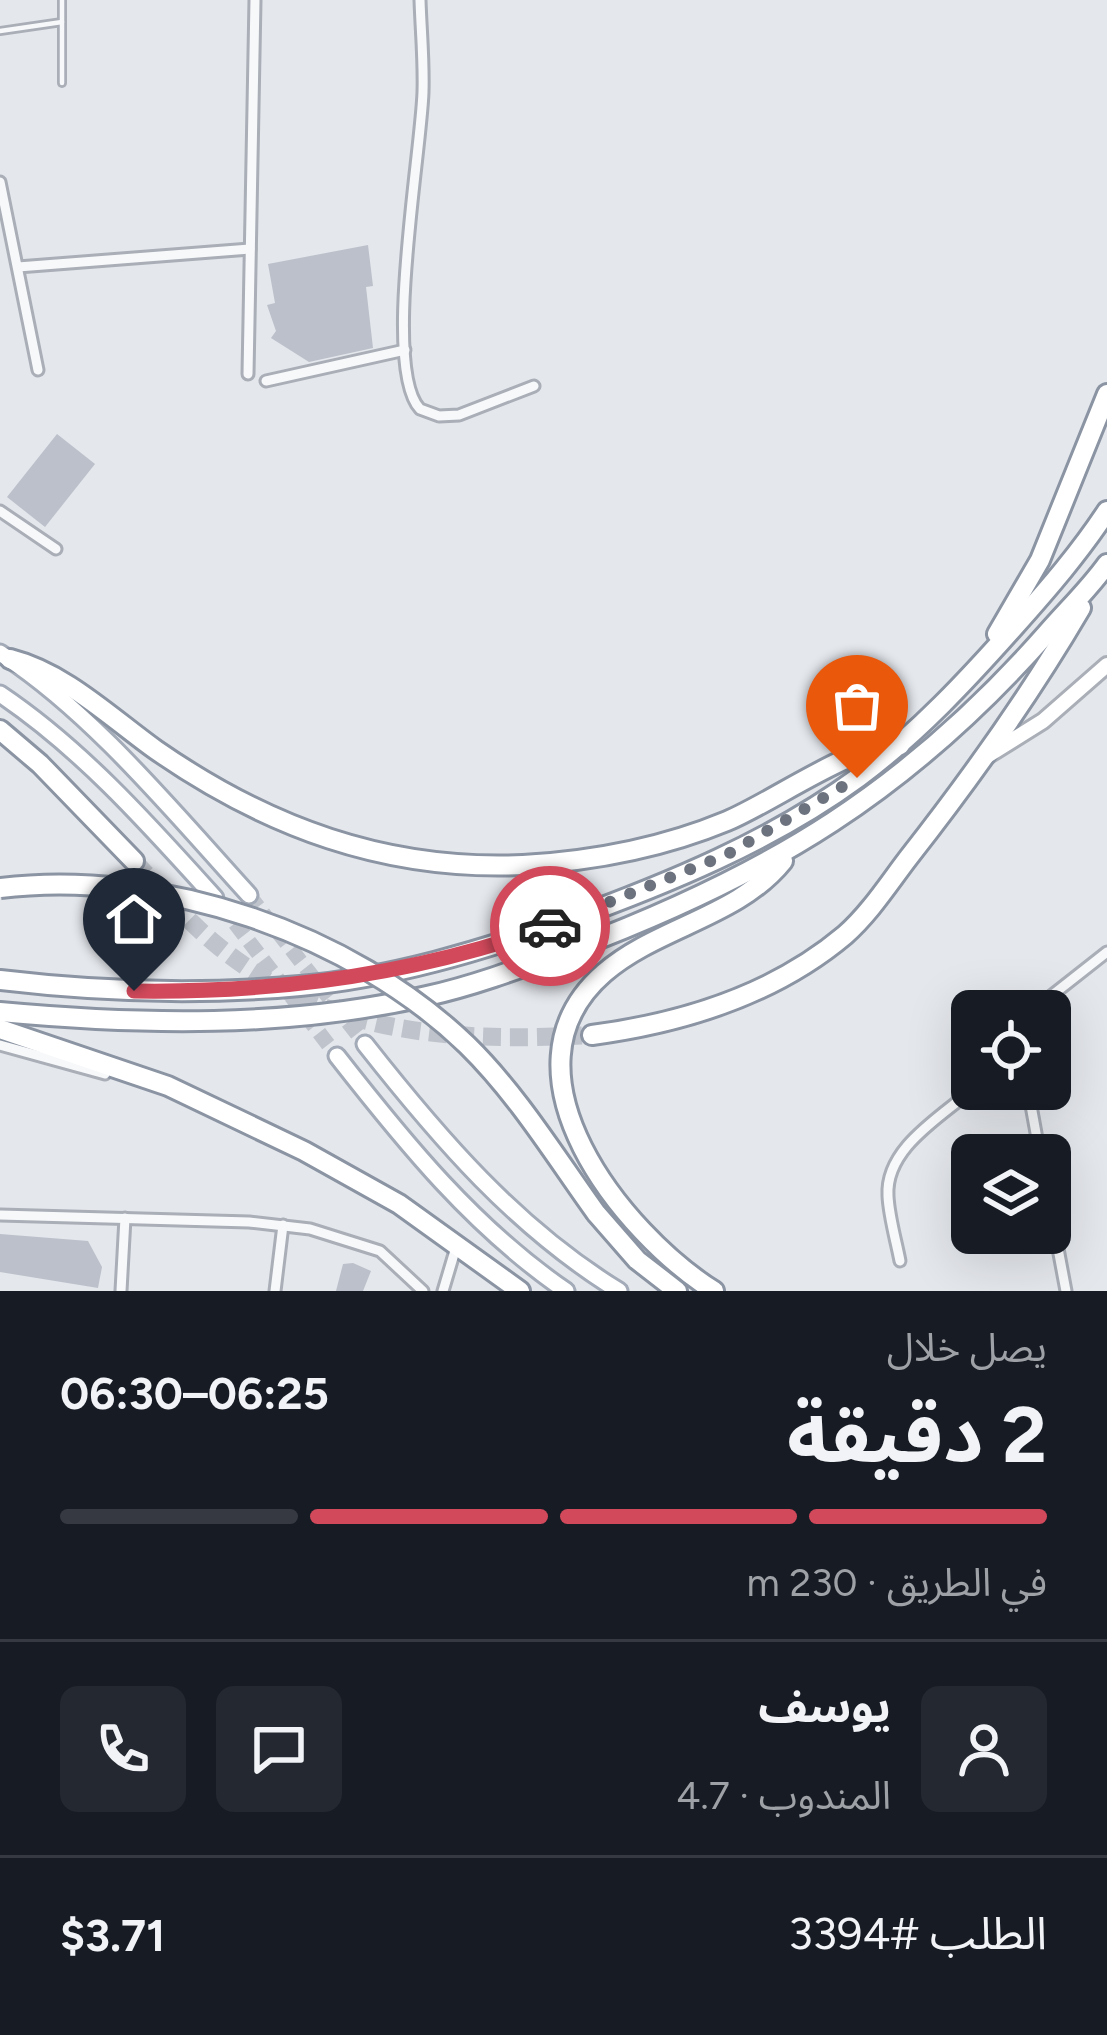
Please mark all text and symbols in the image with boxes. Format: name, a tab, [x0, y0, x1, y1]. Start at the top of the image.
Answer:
pin	[806, 655, 908, 778]
icon: bag	[824, 673, 890, 739]
courier	[490, 866, 610, 986]
pin	[83, 868, 185, 991]
icon: home	[101, 886, 167, 952]
icon: car	[517, 893, 583, 959]
map controls	[951, 990, 1071, 1254]
button: locate	[951, 990, 1071, 1110]
button: layers	[951, 1134, 1071, 1254]
text: يصل خلال	[887, 1324, 1047, 1371]
text: 06:25–06:30	[60, 1366, 329, 1420]
text: 2 دقيقة	[787, 1388, 1047, 1482]
text: في الطريق · 230 m	[747, 1559, 1047, 1606]
text: يوسف	[758, 1679, 891, 1733]
button: phone	[60, 1686, 186, 1812]
button: chat	[216, 1686, 342, 1812]
button: person	[921, 1686, 1047, 1812]
text: المندوب · 4.7	[676, 1772, 891, 1819]
text: الطلب #3394	[788, 1906, 1047, 1960]
text: $3.71	[60, 1908, 165, 1962]

